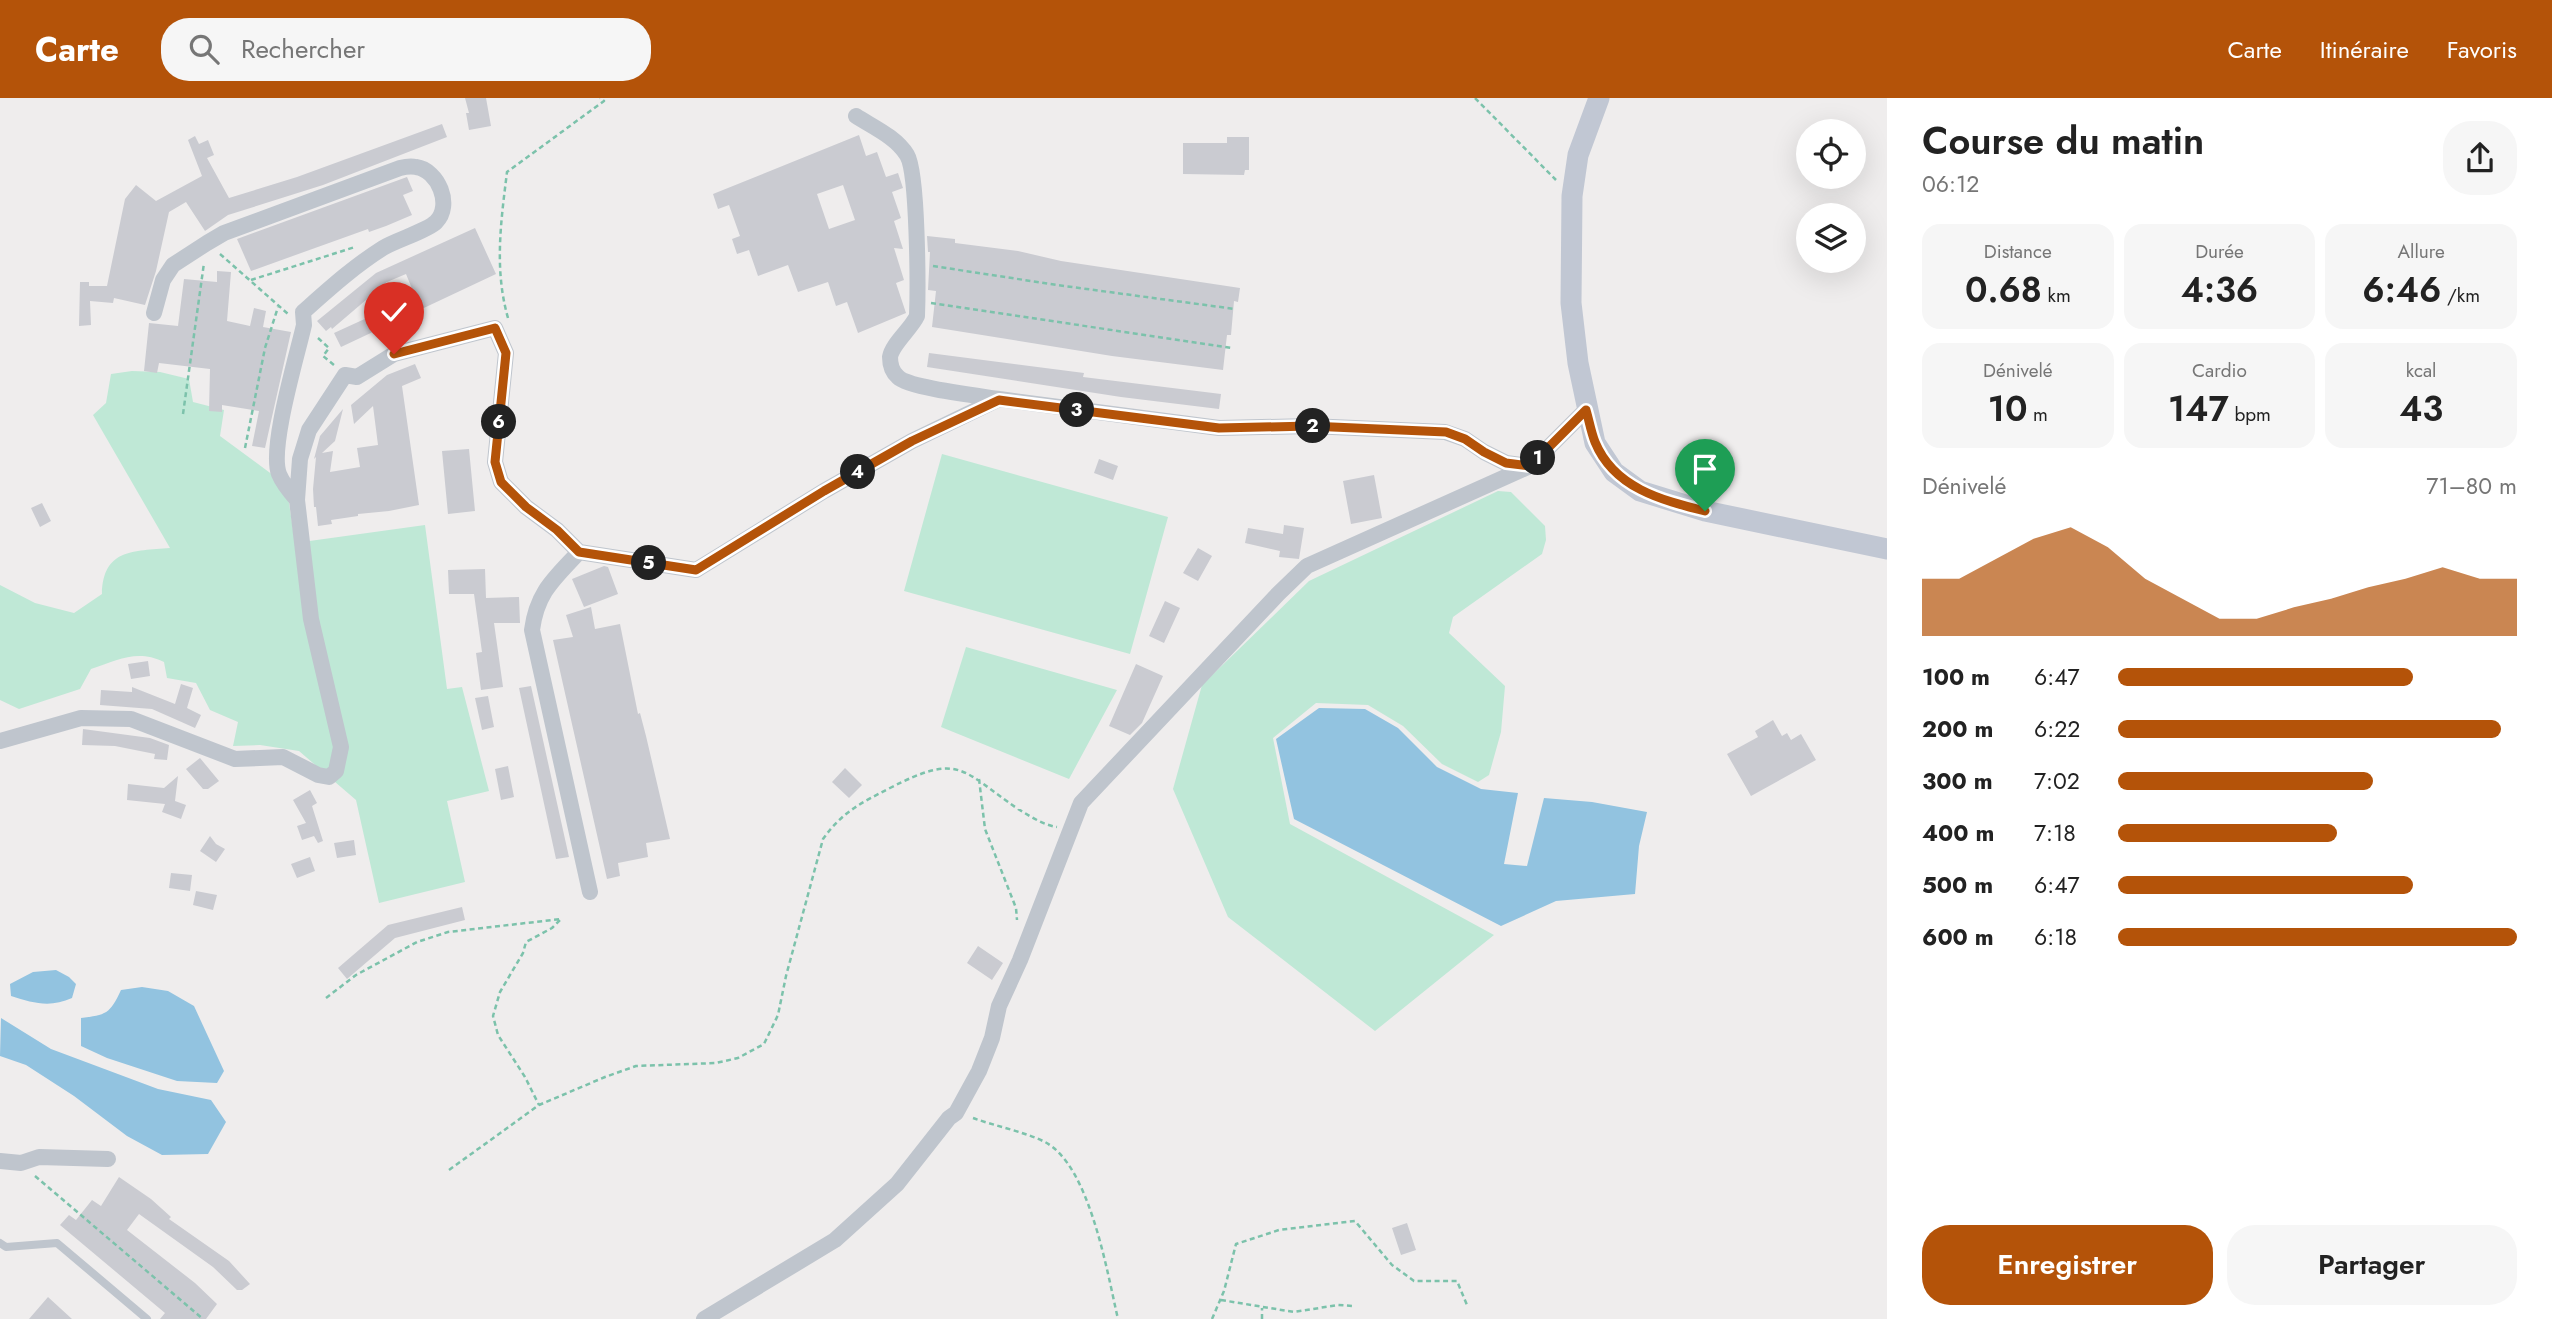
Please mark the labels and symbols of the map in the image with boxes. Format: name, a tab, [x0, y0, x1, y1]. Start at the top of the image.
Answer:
pin	[364, 282, 424, 354]
pin: 3	[1060, 392, 1094, 428]
pin: 6	[482, 404, 516, 440]
pin: 2	[1296, 408, 1330, 444]
pin	[1675, 439, 1735, 511]
pin: 1	[1520, 440, 1556, 476]
pin: 4	[840, 454, 876, 490]
pin: 5	[632, 546, 666, 580]

